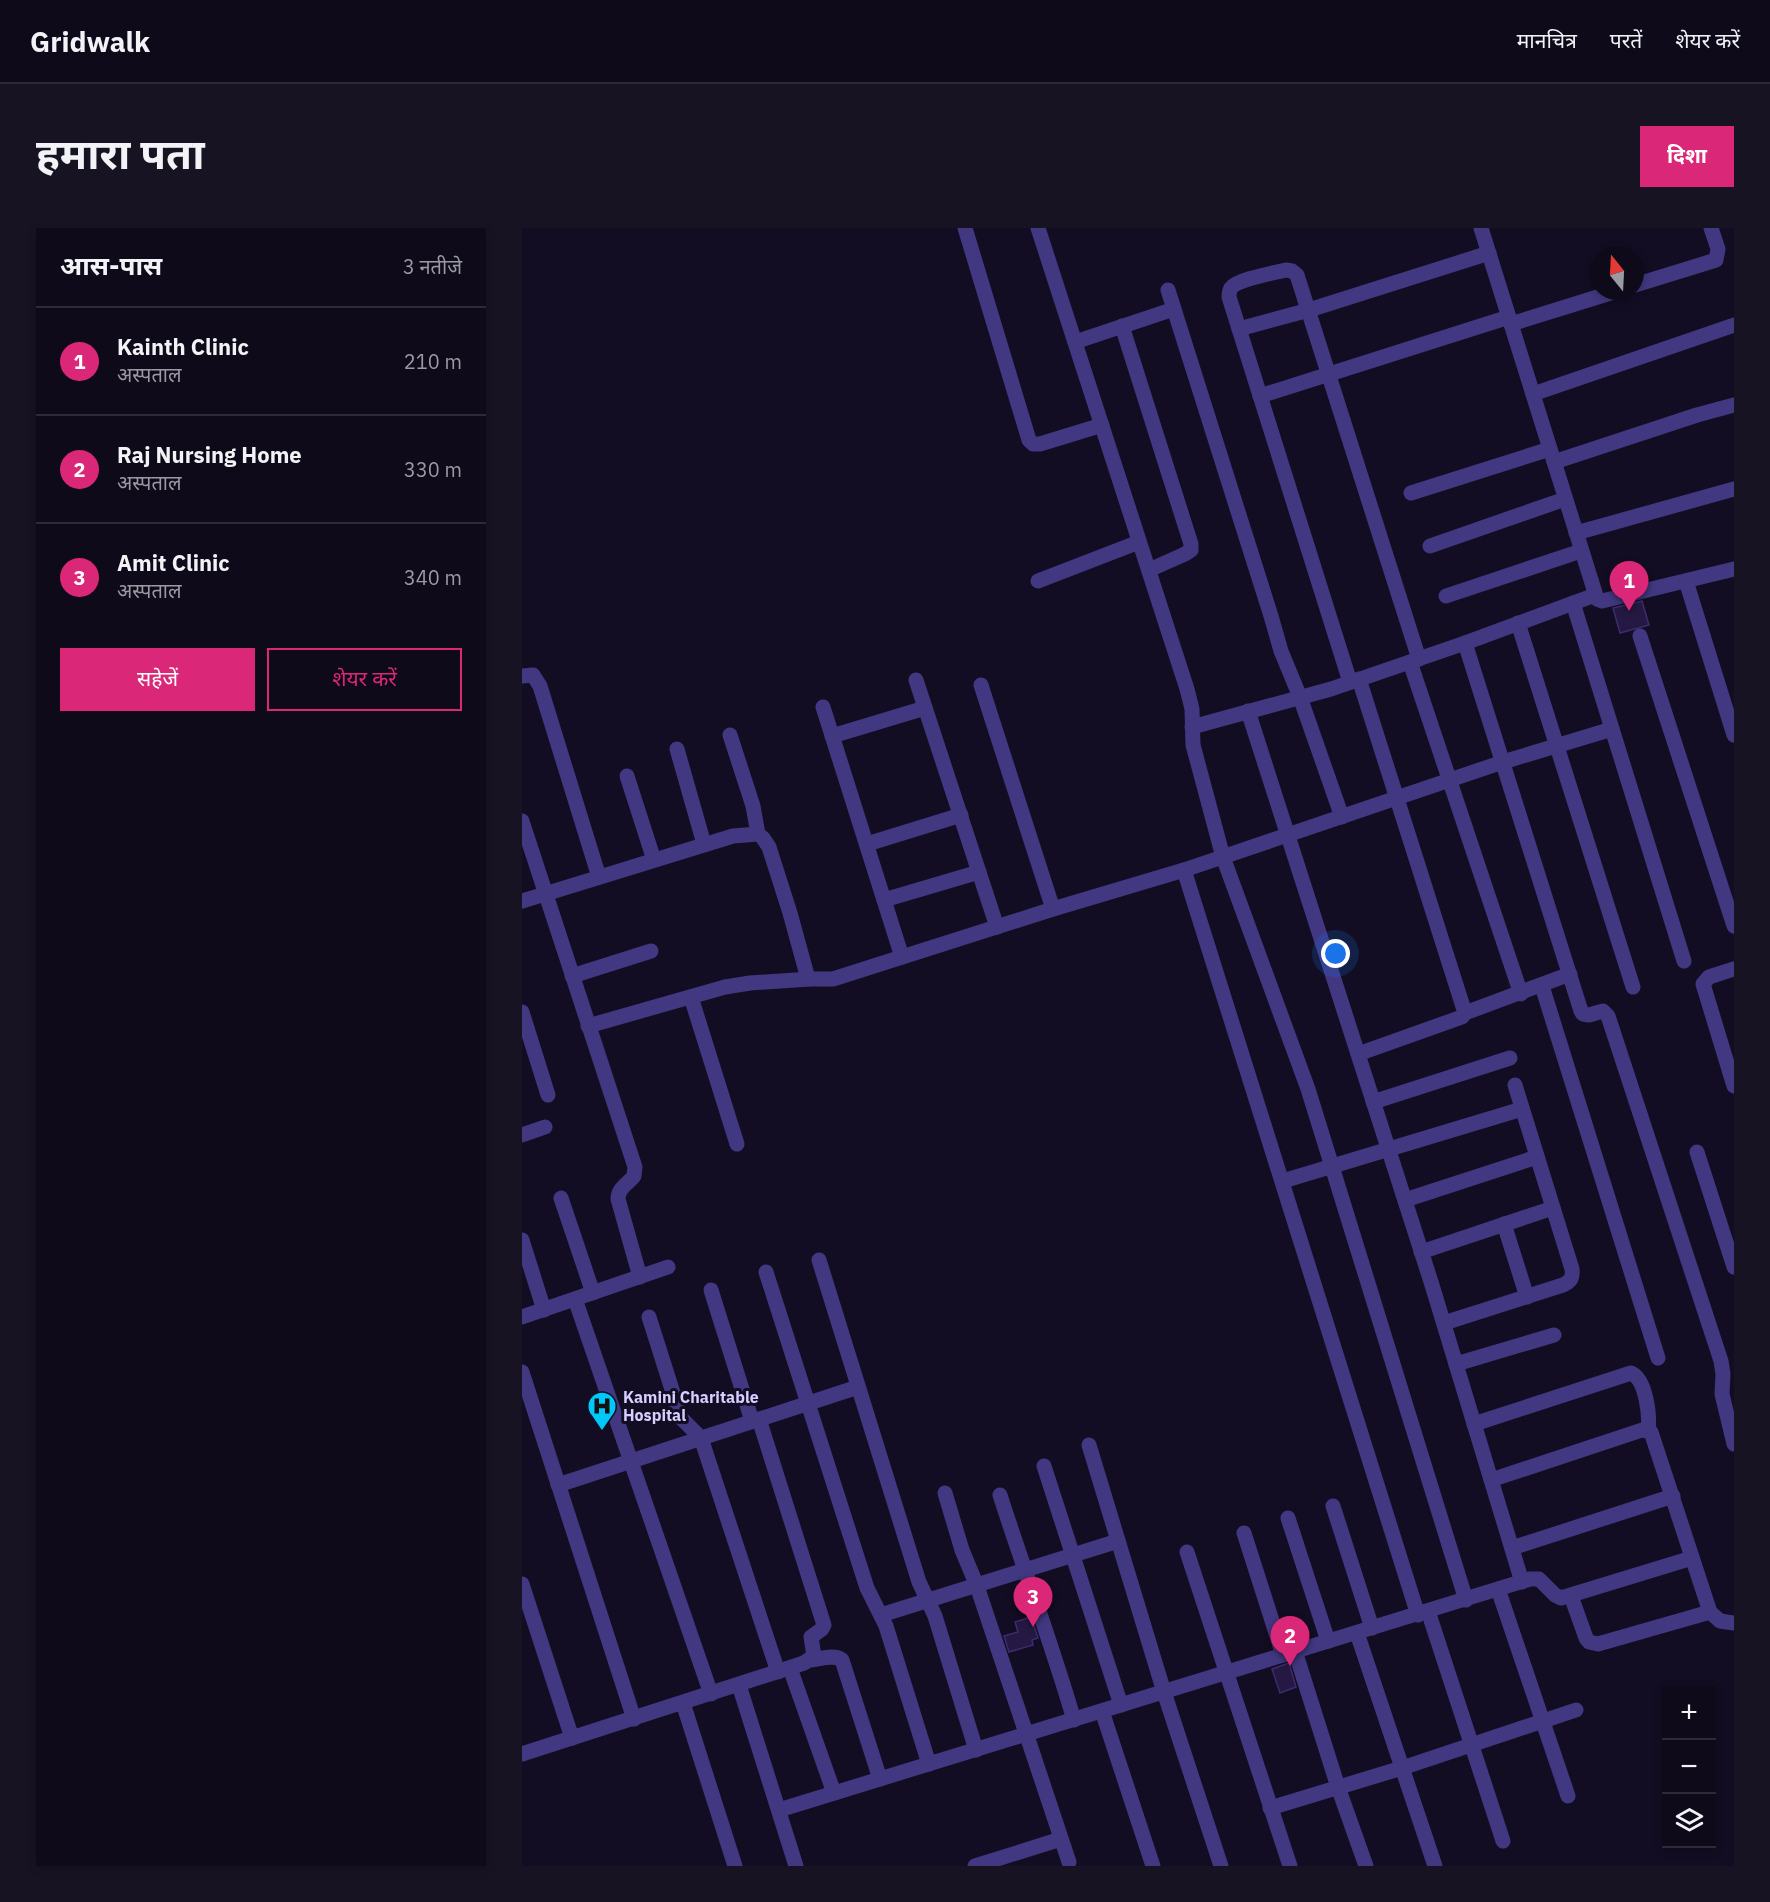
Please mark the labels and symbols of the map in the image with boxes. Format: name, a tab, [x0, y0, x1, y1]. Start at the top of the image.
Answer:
north arrow	[1590, 246, 1644, 300]
pin: 1	[1610, 562, 1648, 611]
your location	[1321, 939, 1350, 968]
place label: Kamini Charitable Hospital	[623, 1387, 759, 1425]
hospital icon: Kamini Charitable Hospital	[586, 1390, 618, 1432]
pin: 3	[1014, 1578, 1052, 1627]
pin: 2	[1270, 1616, 1310, 1666]

